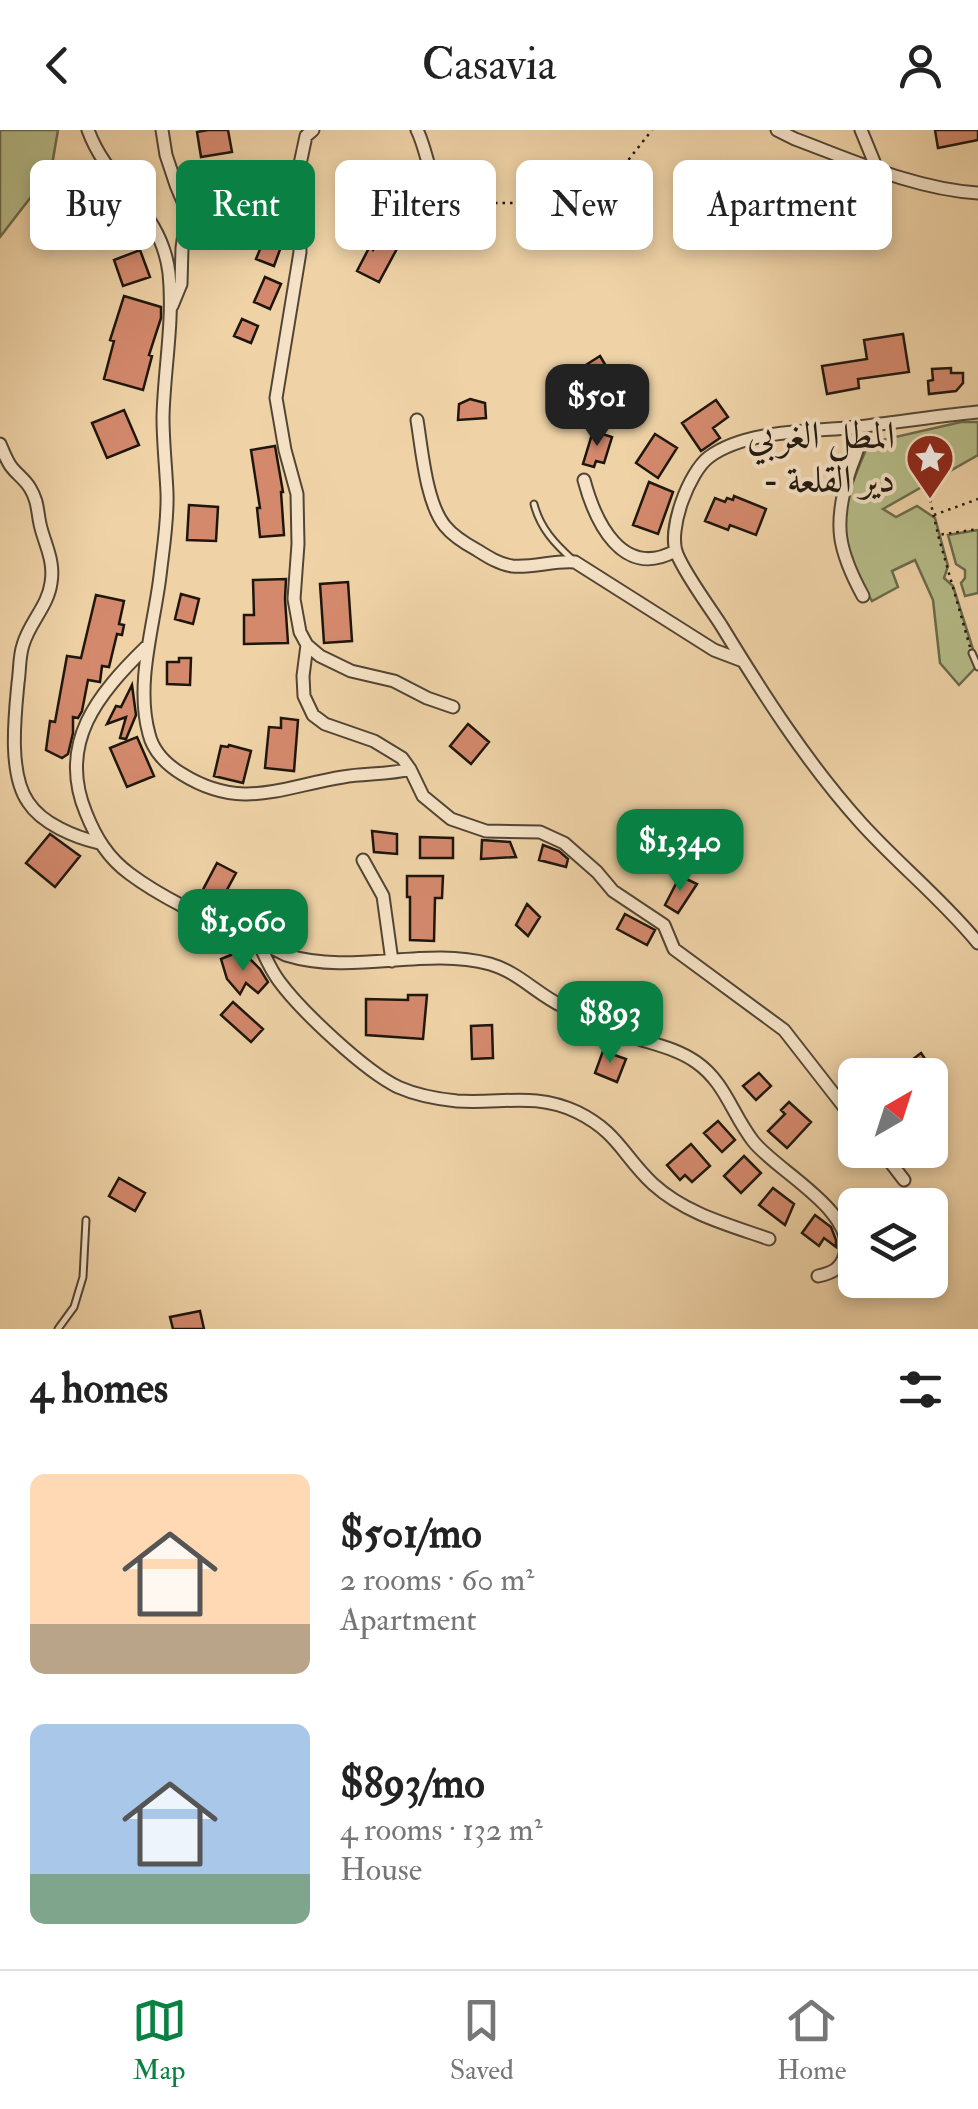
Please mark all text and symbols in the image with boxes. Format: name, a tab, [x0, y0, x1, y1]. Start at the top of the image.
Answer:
text: Casavia	[422, 37, 556, 93]
icon: back	[30, 38, 85, 93]
icon: person	[893, 38, 948, 93]
chip: Buy	[30, 160, 156, 250]
chip: Rent	[176, 160, 315, 250]
chip: Filters	[335, 160, 496, 250]
chip: New	[516, 160, 653, 250]
chip: Apartment	[673, 160, 892, 250]
pin: $501	[538, 364, 656, 449]
text: $501	[567, 376, 627, 416]
place label: المطل الغربي - دير القلعة	[747, 412, 895, 504]
place icon: المطل الغربي - دير القلعة	[904, 432, 956, 500]
pin: $1,340	[599, 809, 761, 894]
text: $1,340	[639, 821, 721, 861]
pin: $1,060	[162, 889, 324, 974]
text: $1,060	[200, 901, 286, 941]
pin: $893	[551, 981, 669, 1066]
text: $893	[579, 993, 641, 1033]
north arrow	[838, 1058, 948, 1168]
map controls	[838, 1058, 948, 1298]
button: layers	[838, 1188, 948, 1298]
icon: filters	[893, 1362, 948, 1417]
text: 4 homes	[30, 1363, 168, 1415]
text: $501/mo	[340, 1508, 482, 1560]
icon: home	[110, 1514, 230, 1634]
text: 2 rooms · 60 m²	[340, 1560, 534, 1600]
text: Apartment	[340, 1600, 477, 1640]
text: $893/mo	[340, 1758, 485, 1810]
icon: home	[110, 1764, 230, 1884]
text: 4 rooms · 132 m²	[340, 1810, 543, 1850]
text: House	[340, 1850, 422, 1890]
tab: Map	[132, 1993, 187, 2088]
tab: Saved	[450, 1993, 514, 2088]
tab: Home	[777, 1993, 846, 2088]

